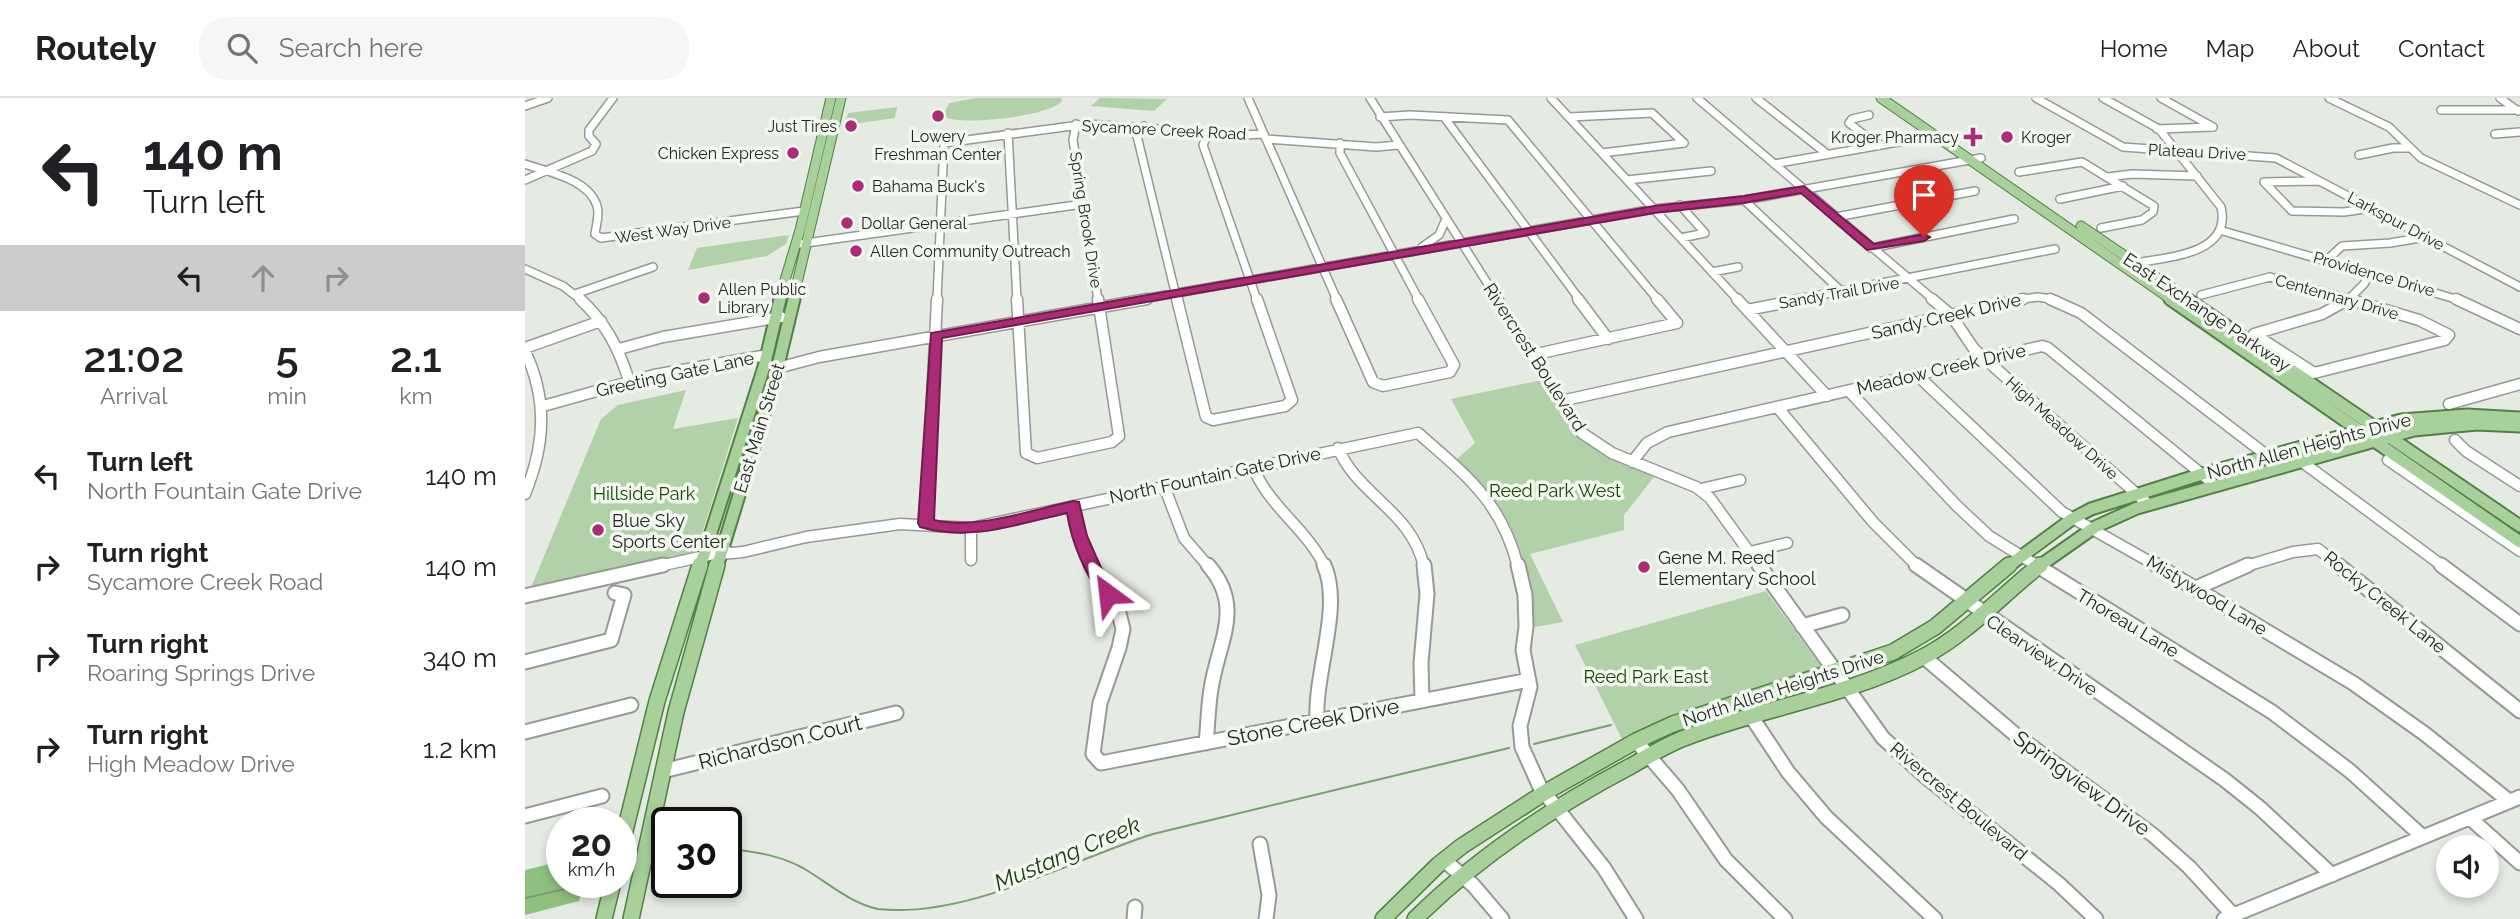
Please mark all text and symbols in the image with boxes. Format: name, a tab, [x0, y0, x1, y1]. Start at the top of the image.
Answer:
search box	[199, 17, 689, 80]
text: Routely	[35, 29, 157, 68]
icon: search	[223, 29, 261, 67]
text: Search here	[279, 33, 423, 63]
text: Home	[2100, 34, 2168, 63]
text: Map	[2206, 34, 2254, 63]
text: About	[2292, 34, 2360, 63]
text: Contact	[2398, 34, 2485, 63]
marker: Lowery Freshman Center	[930, 108, 946, 124]
street label: Sycamore Creek Road	[1081, 116, 1247, 144]
place label: Just Tires	[767, 117, 837, 136]
marker: Just Tires	[843, 118, 859, 134]
text: 140 m	[143, 124, 283, 181]
icon: left	[28, 126, 119, 217]
place label: Lowery Freshman Center	[874, 127, 1002, 164]
place label: Kroger Pharmacy	[1831, 128, 1959, 147]
place label: Kroger	[2021, 128, 2071, 147]
marker: Kroger Pharmacy	[1965, 129, 1981, 145]
marker: Kroger	[1999, 129, 2015, 145]
street label: Plateau Drive	[2148, 140, 2246, 164]
place label: Chicken Express	[658, 144, 779, 163]
marker: Chicken Express	[785, 145, 801, 161]
street label: Spring Brook Drive	[1066, 150, 1106, 290]
pin	[1894, 165, 1954, 237]
icon: arrive	[1905, 176, 1943, 214]
place label: Bahama Buck's	[872, 177, 985, 196]
marker: Bahama Buck's	[850, 178, 866, 194]
text: Turn left	[143, 183, 265, 220]
street label: Larkspur Drive	[2344, 188, 2448, 254]
street label: West Way Drive	[614, 212, 732, 248]
place label: Dollar General	[861, 214, 968, 233]
marker: Dollar General	[839, 215, 855, 231]
place label: Allen Community Outreach	[870, 242, 1071, 261]
marker: Allen Community Outreach	[848, 243, 864, 259]
street label: East Exchange Parkway	[2119, 248, 2295, 376]
street label: Providence Drive	[2311, 248, 2437, 300]
icon: left	[171, 259, 209, 297]
icon: ahead	[244, 259, 282, 297]
icon: right	[317, 259, 355, 297]
street label: Centennary Drive	[2273, 270, 2401, 324]
street label: Sandy Trail Drive	[1777, 273, 1901, 313]
street label: Rivercrest Boulevard	[1479, 279, 1591, 435]
place label: Allen Public Library	[718, 280, 806, 317]
street label: Sandy Creek Drive	[1869, 288, 2023, 343]
marker: Allen Public Library	[696, 290, 712, 306]
text: 21:02	[83, 333, 184, 382]
text: 5	[276, 333, 299, 382]
text: 2.1	[390, 333, 442, 382]
street label: Meadow Creek Drive	[1854, 339, 2028, 399]
street label: Greeting Gate Lane	[594, 347, 756, 401]
street label: East Main Street	[729, 361, 789, 495]
street label: High Meadow Drive	[2002, 373, 2122, 483]
text: Arrival	[100, 382, 167, 409]
text: min	[267, 382, 307, 409]
text: km	[399, 382, 433, 409]
street label: North Allen Heights Drive	[2205, 409, 2414, 483]
street label: North Fountain Gate Drive	[1108, 442, 1323, 508]
text: Turn left	[87, 447, 193, 477]
icon: left	[28, 457, 66, 495]
text: 140 m	[425, 461, 497, 491]
text: North Fountain Gate Drive	[87, 477, 362, 504]
park label: Reed Park West	[1489, 480, 1621, 501]
park label: Hillside Park	[593, 483, 696, 504]
place label: Blue Sky Sports Center	[612, 510, 727, 552]
marker: Blue Sky Sports Center	[590, 522, 606, 538]
text: Turn right	[87, 538, 208, 568]
street label: Rocky Creek Lane	[2320, 546, 2450, 658]
place label: Gene M. Reed Elementary School	[1658, 547, 1816, 589]
icon: right	[28, 548, 66, 586]
street label: Mistywood Lane	[2143, 551, 2272, 640]
text: 140 m	[425, 552, 497, 582]
position arrow	[1071, 557, 1145, 631]
marker: Gene M. Reed Elementary School	[1636, 559, 1652, 575]
text: Sycamore Creek Road	[87, 568, 323, 595]
street label: Thoreau Lane	[2073, 584, 2183, 662]
street label: Clearview Drive	[1982, 610, 2102, 700]
text: Turn right	[87, 629, 208, 659]
icon: right	[28, 639, 66, 677]
text: 340 m	[422, 643, 497, 673]
street label: North Allen Heights Drive	[1680, 645, 1887, 730]
text: Roaring Springs Drive	[87, 659, 315, 686]
park label: Reed Park East	[1583, 666, 1709, 687]
street label: Stone Creek Drive	[1225, 693, 1401, 751]
street label: Richardson Court	[696, 710, 864, 774]
text: Turn right	[87, 720, 208, 750]
street label: Springview Drive	[2009, 725, 2155, 841]
icon: right	[28, 730, 66, 768]
text: 1.2 km	[423, 734, 497, 764]
street label: Rivercrest Boulevard	[1886, 738, 2032, 864]
text: High Meadow Drive	[87, 750, 295, 777]
speed limit sign: 30	[651, 807, 742, 898]
water label: Mustang Creek	[990, 810, 1144, 896]
text: 20	[571, 823, 612, 864]
map controls	[2436, 835, 2499, 898]
button: sound	[2436, 835, 2499, 898]
text: km/h	[568, 859, 615, 880]

